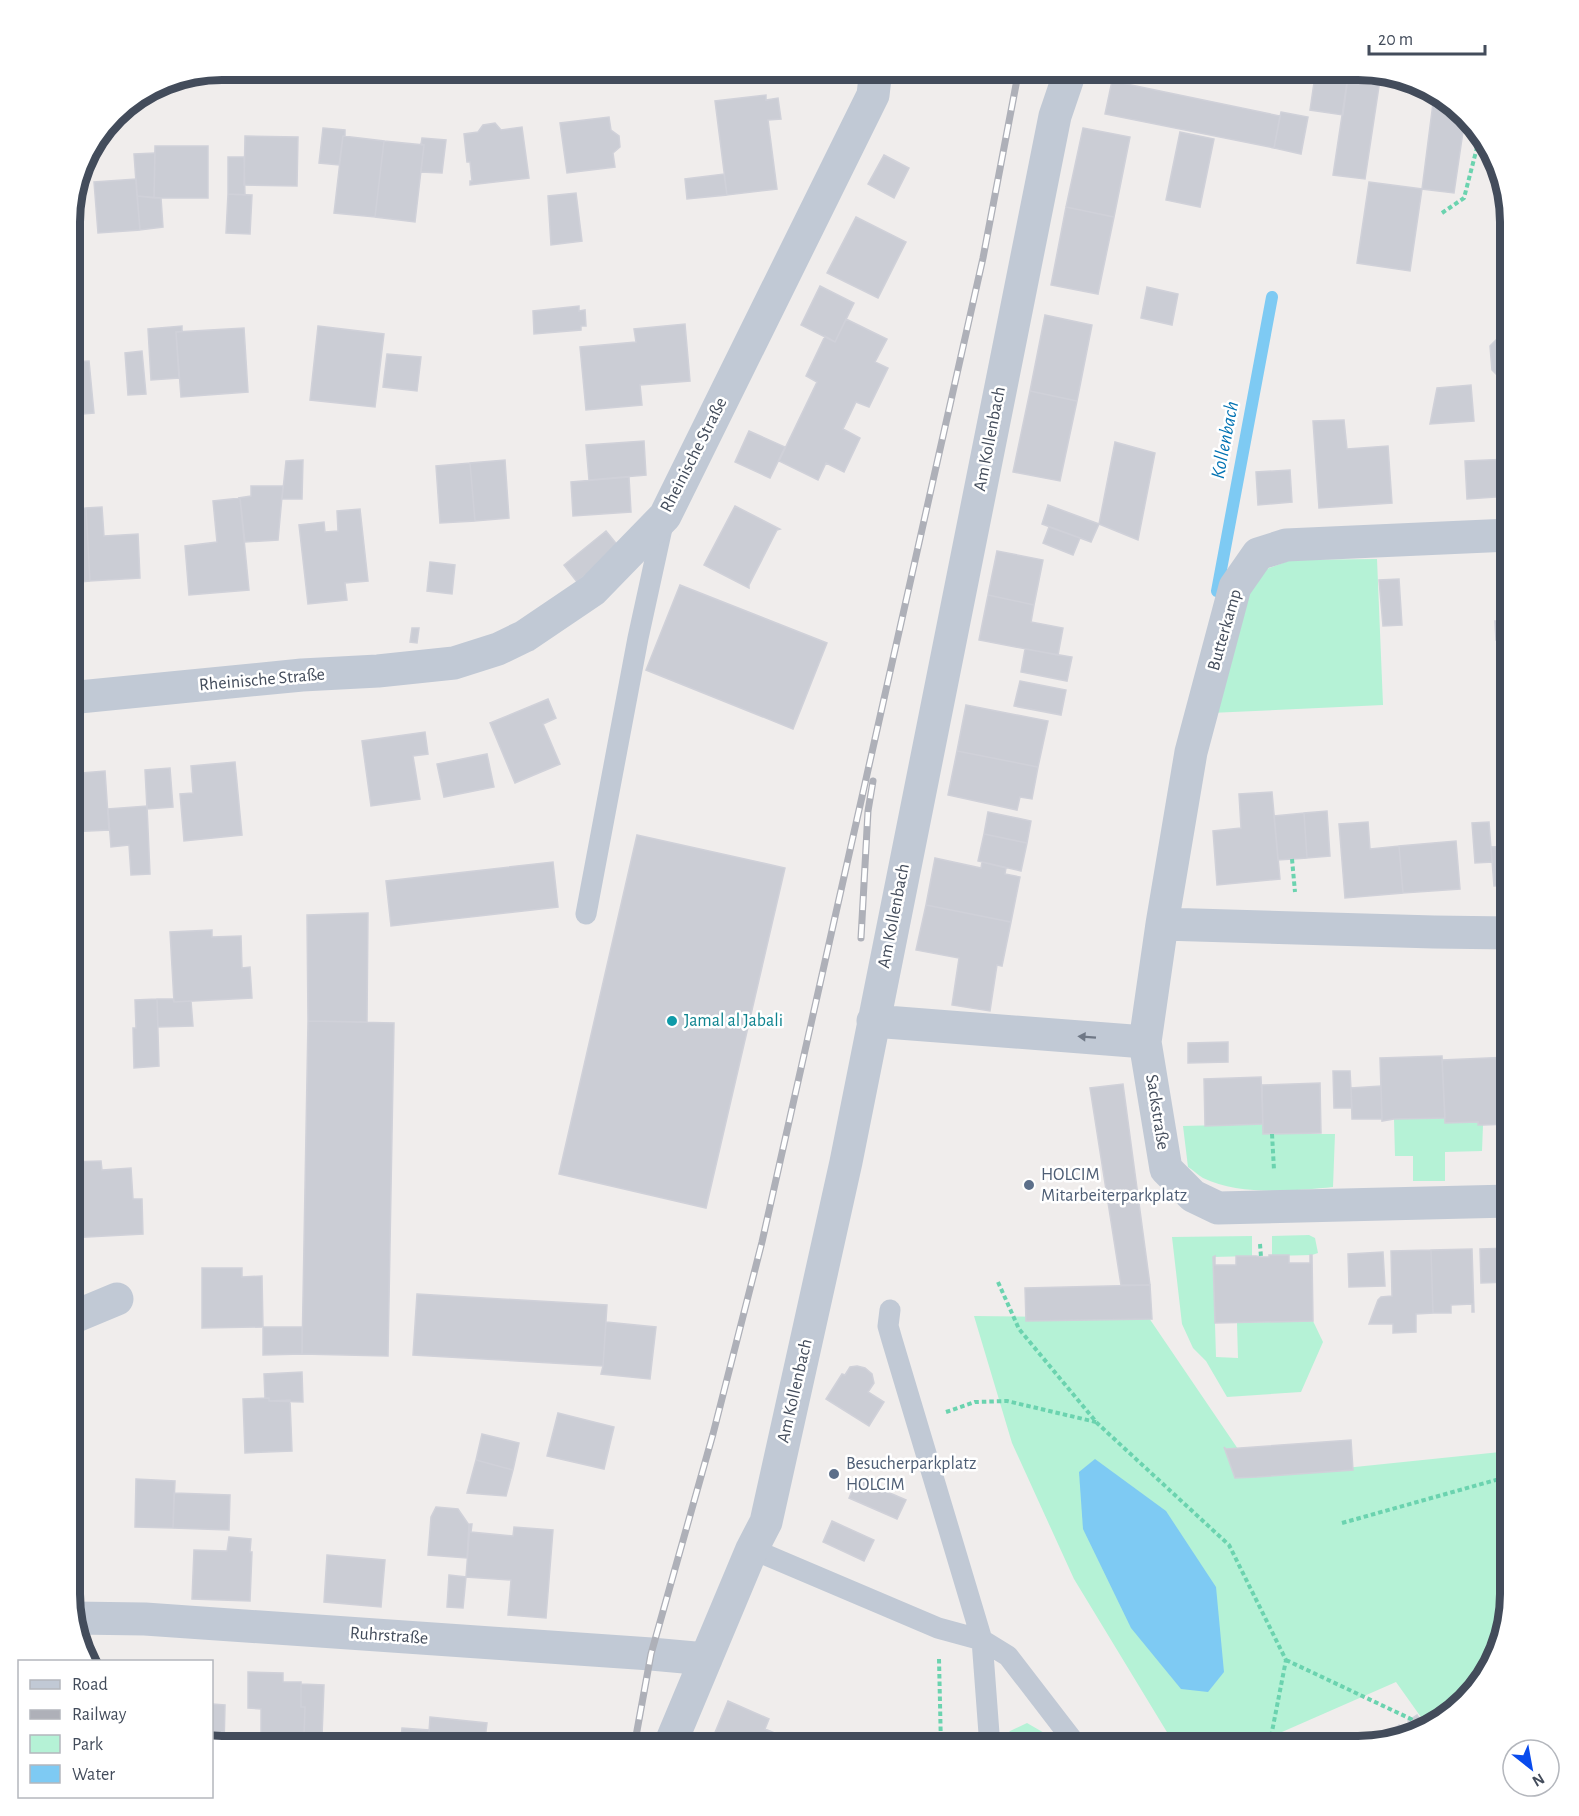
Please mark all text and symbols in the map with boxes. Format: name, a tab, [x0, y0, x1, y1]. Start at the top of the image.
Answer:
scale bar	[1369, 18, 1484, 56]
text: 20 m	[1378, 31, 1413, 49]
street label: Am Kollenbach	[971, 385, 1009, 493]
street label: Rheinische Straße	[657, 395, 731, 515]
water label: Kollenbach	[1208, 399, 1242, 481]
street label: Butterkamp	[1205, 587, 1245, 673]
street label: Rheinische Straße	[198, 666, 326, 694]
street label: Am Kollenbach	[875, 862, 913, 970]
place label: Jamal al Jabali	[684, 1012, 783, 1030]
marker: Jamal al Jabali	[665, 1014, 679, 1028]
one-way arrow	[1078, 1032, 1097, 1042]
street label: Sackstraße	[1142, 1073, 1172, 1151]
place label: HOLCIM Mitarbeiterparkplatz	[1041, 1166, 1187, 1205]
marker: HOLCIM Mitarbeiterparkplatz	[1022, 1178, 1036, 1192]
street label: Am Kollenbach	[774, 1337, 816, 1445]
place label: Besucherparkplatz HOLCIM	[846, 1455, 976, 1494]
marker: Besucherparkplatz HOLCIM	[827, 1467, 841, 1481]
street label: Ruhrstraße	[349, 1624, 429, 1648]
legend	[18, 1660, 213, 1798]
text: Road	[72, 1676, 108, 1694]
text: Railway	[72, 1706, 127, 1724]
text: Park	[72, 1736, 104, 1754]
north arrow	[1501, 1738, 1561, 1798]
text: Water	[72, 1766, 115, 1784]
text: N	[1529, 1770, 1547, 1790]

